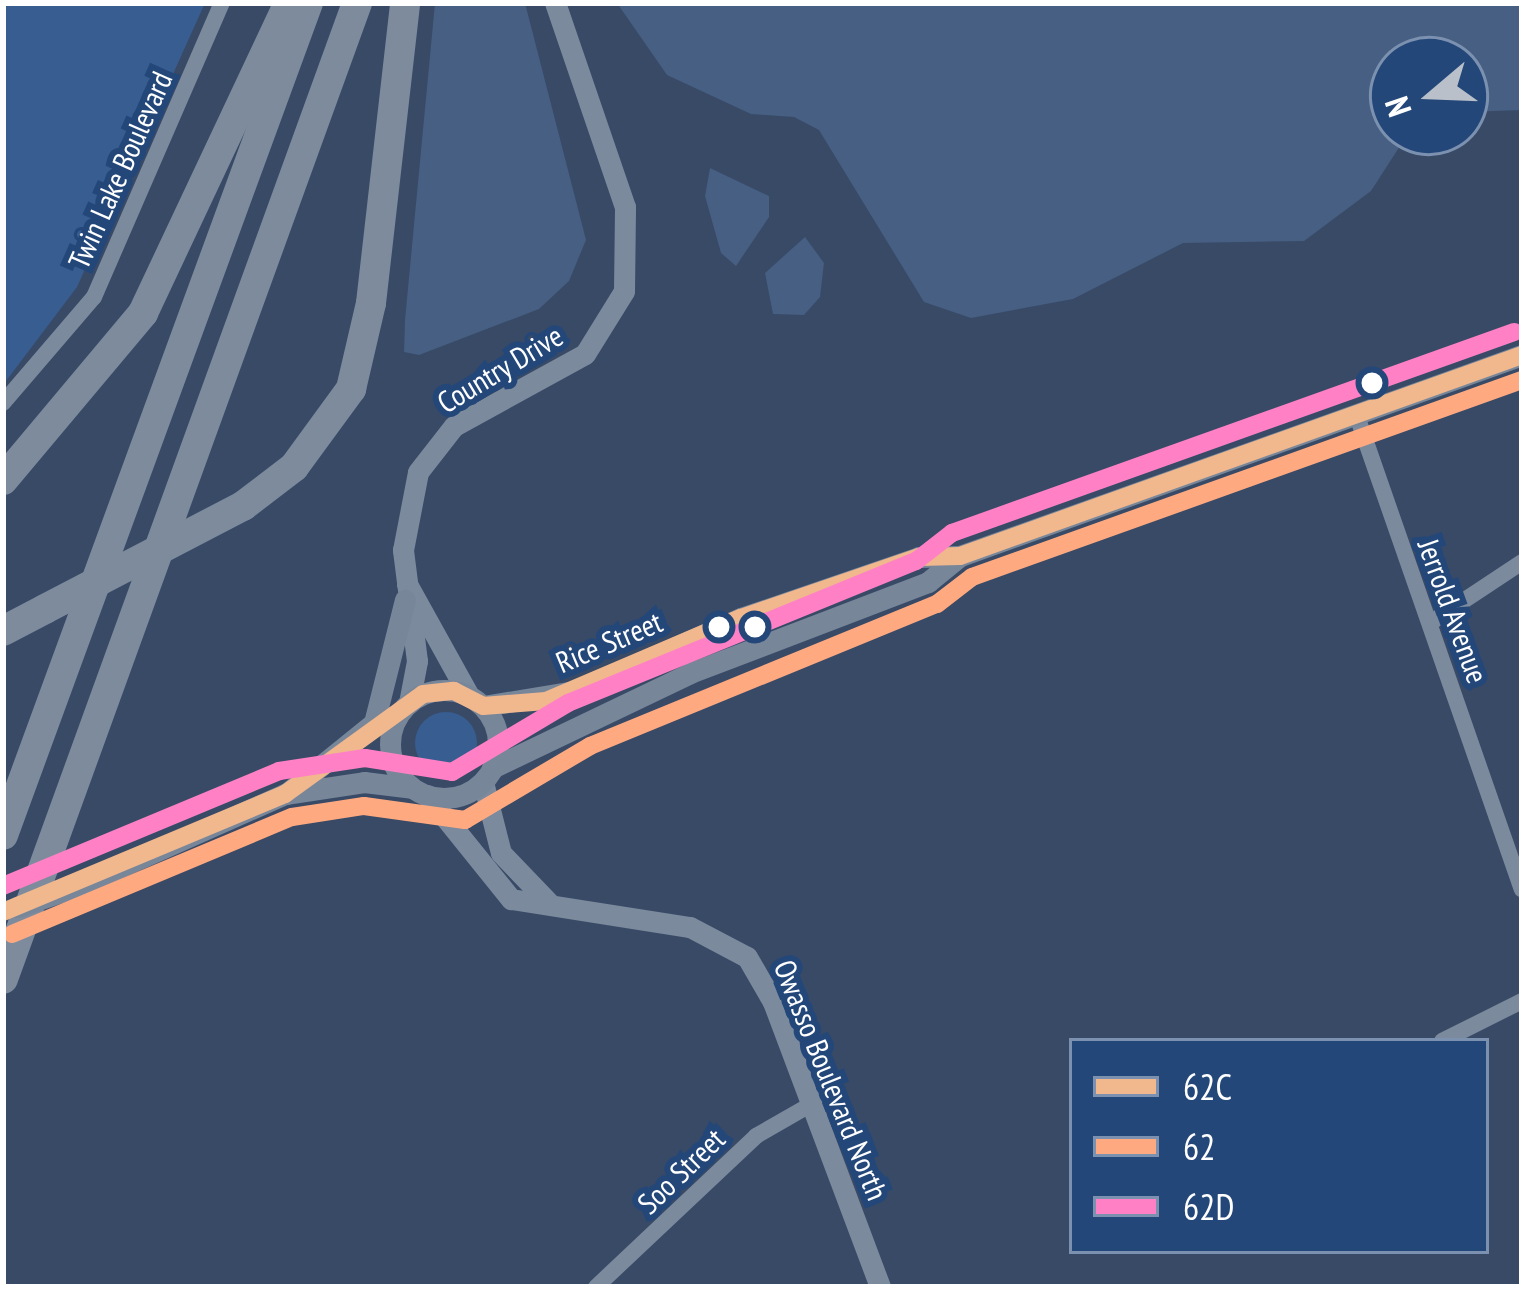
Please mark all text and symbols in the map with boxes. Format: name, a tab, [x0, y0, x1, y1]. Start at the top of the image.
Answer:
north arrow	[1369, 36, 1489, 156]
street label: Twin Lake Boulevard	[60, 66, 180, 274]
text: N	[1374, 91, 1421, 122]
street label: Country Drive	[430, 317, 570, 421]
unlabelled marker	[1361, 372, 1383, 394]
street label: Jerrold Avenue	[1410, 534, 1496, 688]
street label: Rice Street	[550, 604, 668, 680]
unlabelled marker	[708, 616, 730, 638]
unlabelled marker	[744, 616, 766, 638]
street label: Owasso Boulevard North	[766, 955, 896, 1205]
legend	[1069, 1038, 1489, 1254]
text: 62C	[1183, 1063, 1232, 1110]
street label: Soo Street	[630, 1121, 732, 1221]
text: 62	[1183, 1123, 1215, 1170]
text: 62D	[1183, 1183, 1234, 1230]

